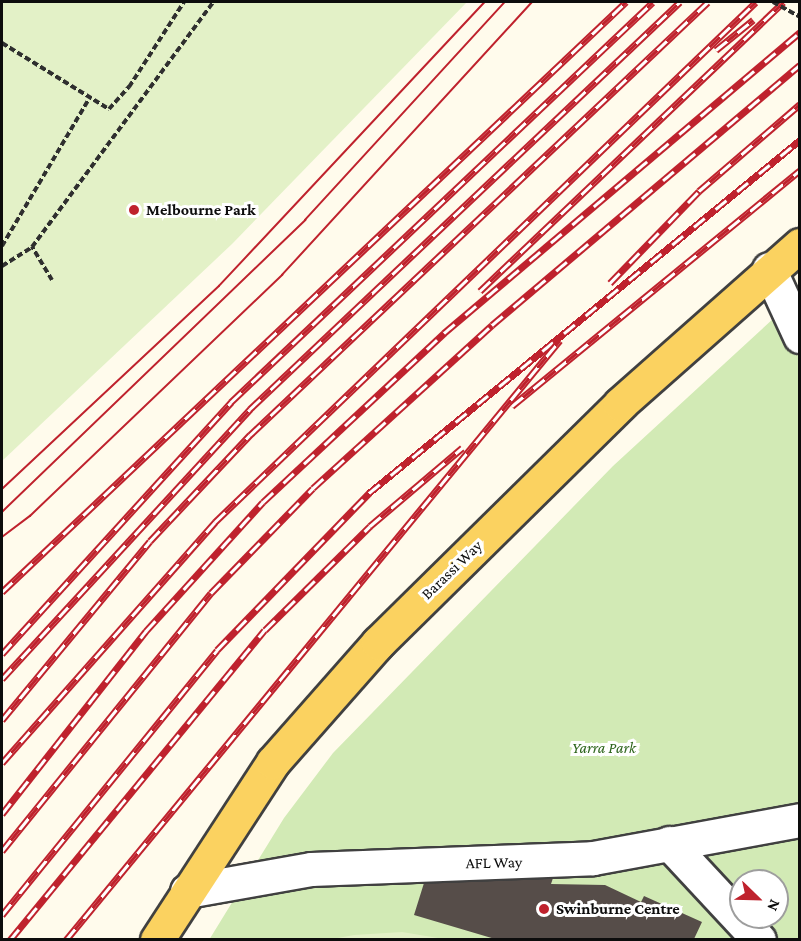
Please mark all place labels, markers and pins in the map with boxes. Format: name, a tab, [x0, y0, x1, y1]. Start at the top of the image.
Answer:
place label: Melbourne Park	[146, 200, 256, 220]
marker: Melbourne Park	[127, 203, 141, 217]
place label: Swinburne Centre	[556, 899, 680, 919]
marker: Swinburne Centre	[537, 902, 551, 916]

